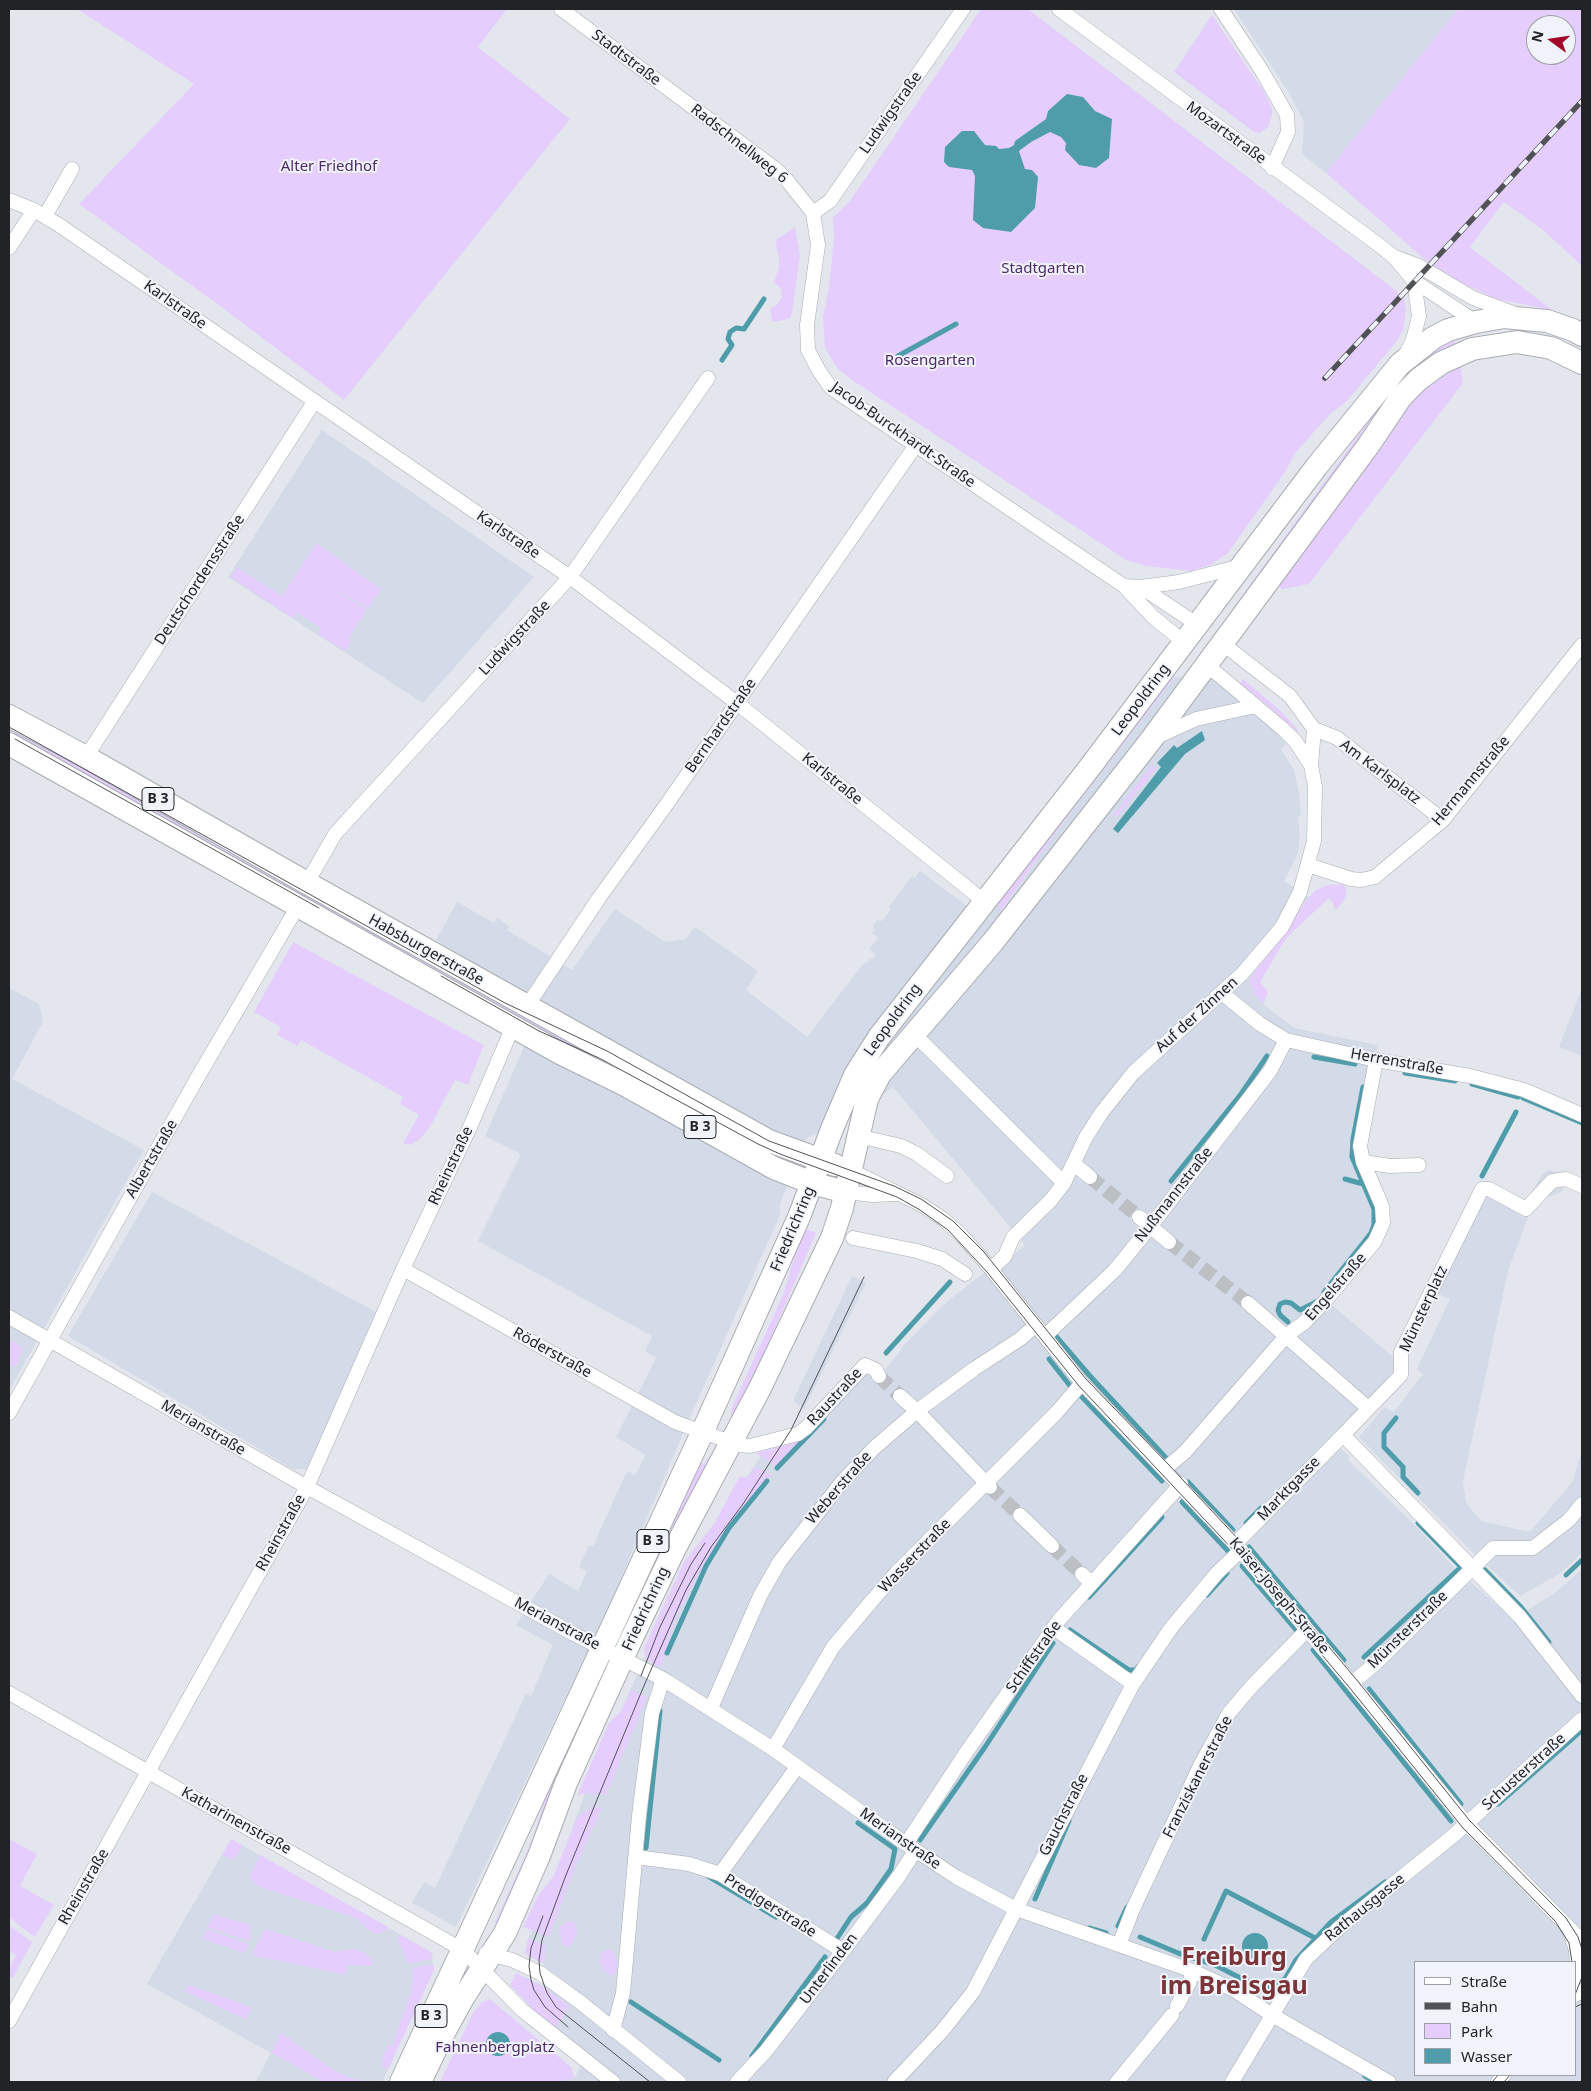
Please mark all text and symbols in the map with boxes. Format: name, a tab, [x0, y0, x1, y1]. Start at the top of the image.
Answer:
north arrow	[1526, 15, 1576, 65]
street label: Stadtstraße	[588, 26, 664, 90]
text: N	[1526, 29, 1548, 44]
street label: Ludwigstraße	[856, 68, 926, 158]
street label: Mozartstraße	[1183, 98, 1269, 168]
street label: Radschnellweg 6	[687, 101, 791, 187]
park label: Alter Friedhof	[281, 158, 377, 176]
park label: Stadtgarten	[1001, 260, 1085, 278]
street label: Karlstraße	[140, 277, 210, 333]
park label: Rosengarten	[885, 352, 975, 370]
street label: Jacob-Burckhardt-Straße	[827, 378, 979, 492]
street label: Karlstraße	[473, 507, 543, 563]
street label: Deutschordensstraße	[151, 511, 249, 649]
street label: Ludwigstraße	[476, 597, 554, 679]
street label: Leopoldring	[1108, 661, 1174, 739]
street label: Bernhardstraße	[682, 675, 760, 777]
street label: Hermannstraße	[1428, 732, 1514, 830]
street label: Am Karlsplatz	[1336, 736, 1424, 808]
street label: Karlstraße	[798, 749, 866, 809]
road number: B 3	[142, 788, 174, 811]
street label: Habsburgerstraße	[365, 911, 487, 989]
street label: Auf der Zinnen	[1152, 973, 1242, 1057]
street label: Leopoldring	[861, 980, 925, 1060]
street label: Herrenstraße	[1349, 1045, 1445, 1079]
road number: B 3	[684, 1116, 716, 1138]
street label: Albertstraße	[122, 1117, 182, 1201]
street label: Rheinstraße	[425, 1124, 477, 1208]
street label: Nußmannstraße	[1131, 1144, 1217, 1246]
street label: Friedrichring	[767, 1184, 819, 1274]
street label: Engelstraße	[1302, 1249, 1370, 1325]
street label: Münsterplatz	[1396, 1263, 1452, 1355]
street label: Röderstraße	[510, 1324, 594, 1382]
street label: Raustraße	[804, 1365, 866, 1429]
street label: Merianstraße	[158, 1397, 248, 1459]
street label: Weberstraße	[802, 1448, 876, 1528]
street label: Marktgasse	[1254, 1453, 1324, 1525]
street label: Rheinstraße	[253, 1491, 309, 1575]
street label: Wasserstraße	[875, 1515, 955, 1597]
road number: B 3	[637, 1530, 669, 1552]
street label: Kaiser-Joseph-Straße	[1225, 1534, 1333, 1658]
street label: Friedrichring	[619, 1564, 673, 1654]
street label: Münsterstraße	[1364, 1587, 1452, 1673]
street label: Merianstraße	[511, 1594, 603, 1654]
street label: Schiffstraße	[1003, 1618, 1065, 1696]
street label: Franziskanerstraße	[1159, 1713, 1237, 1841]
street label: Schusterstraße	[1479, 1730, 1569, 1814]
street label: Gauchstraße	[1036, 1771, 1092, 1859]
street label: Katharinenstraße	[178, 1783, 294, 1859]
street label: Merianstraße	[856, 1804, 944, 1874]
street label: Rheinstraße	[55, 1846, 113, 1928]
street label: Predigerstraße	[721, 1870, 819, 1942]
street label: Rathausgasse	[1321, 1870, 1409, 1946]
street label: Unterlinden	[796, 1930, 862, 2008]
district label: Freiburg im Breisgau	[1160, 1943, 1308, 2002]
legend	[1414, 1961, 1576, 2076]
text: Straße	[1461, 1971, 1507, 1991]
text: Bahn	[1461, 1996, 1498, 2016]
road number: B 3	[415, 2004, 447, 2028]
text: Park	[1461, 2021, 1493, 2041]
park label: Fahnenbergplatz	[435, 2039, 555, 2057]
text: Wasser	[1461, 2046, 1512, 2066]

